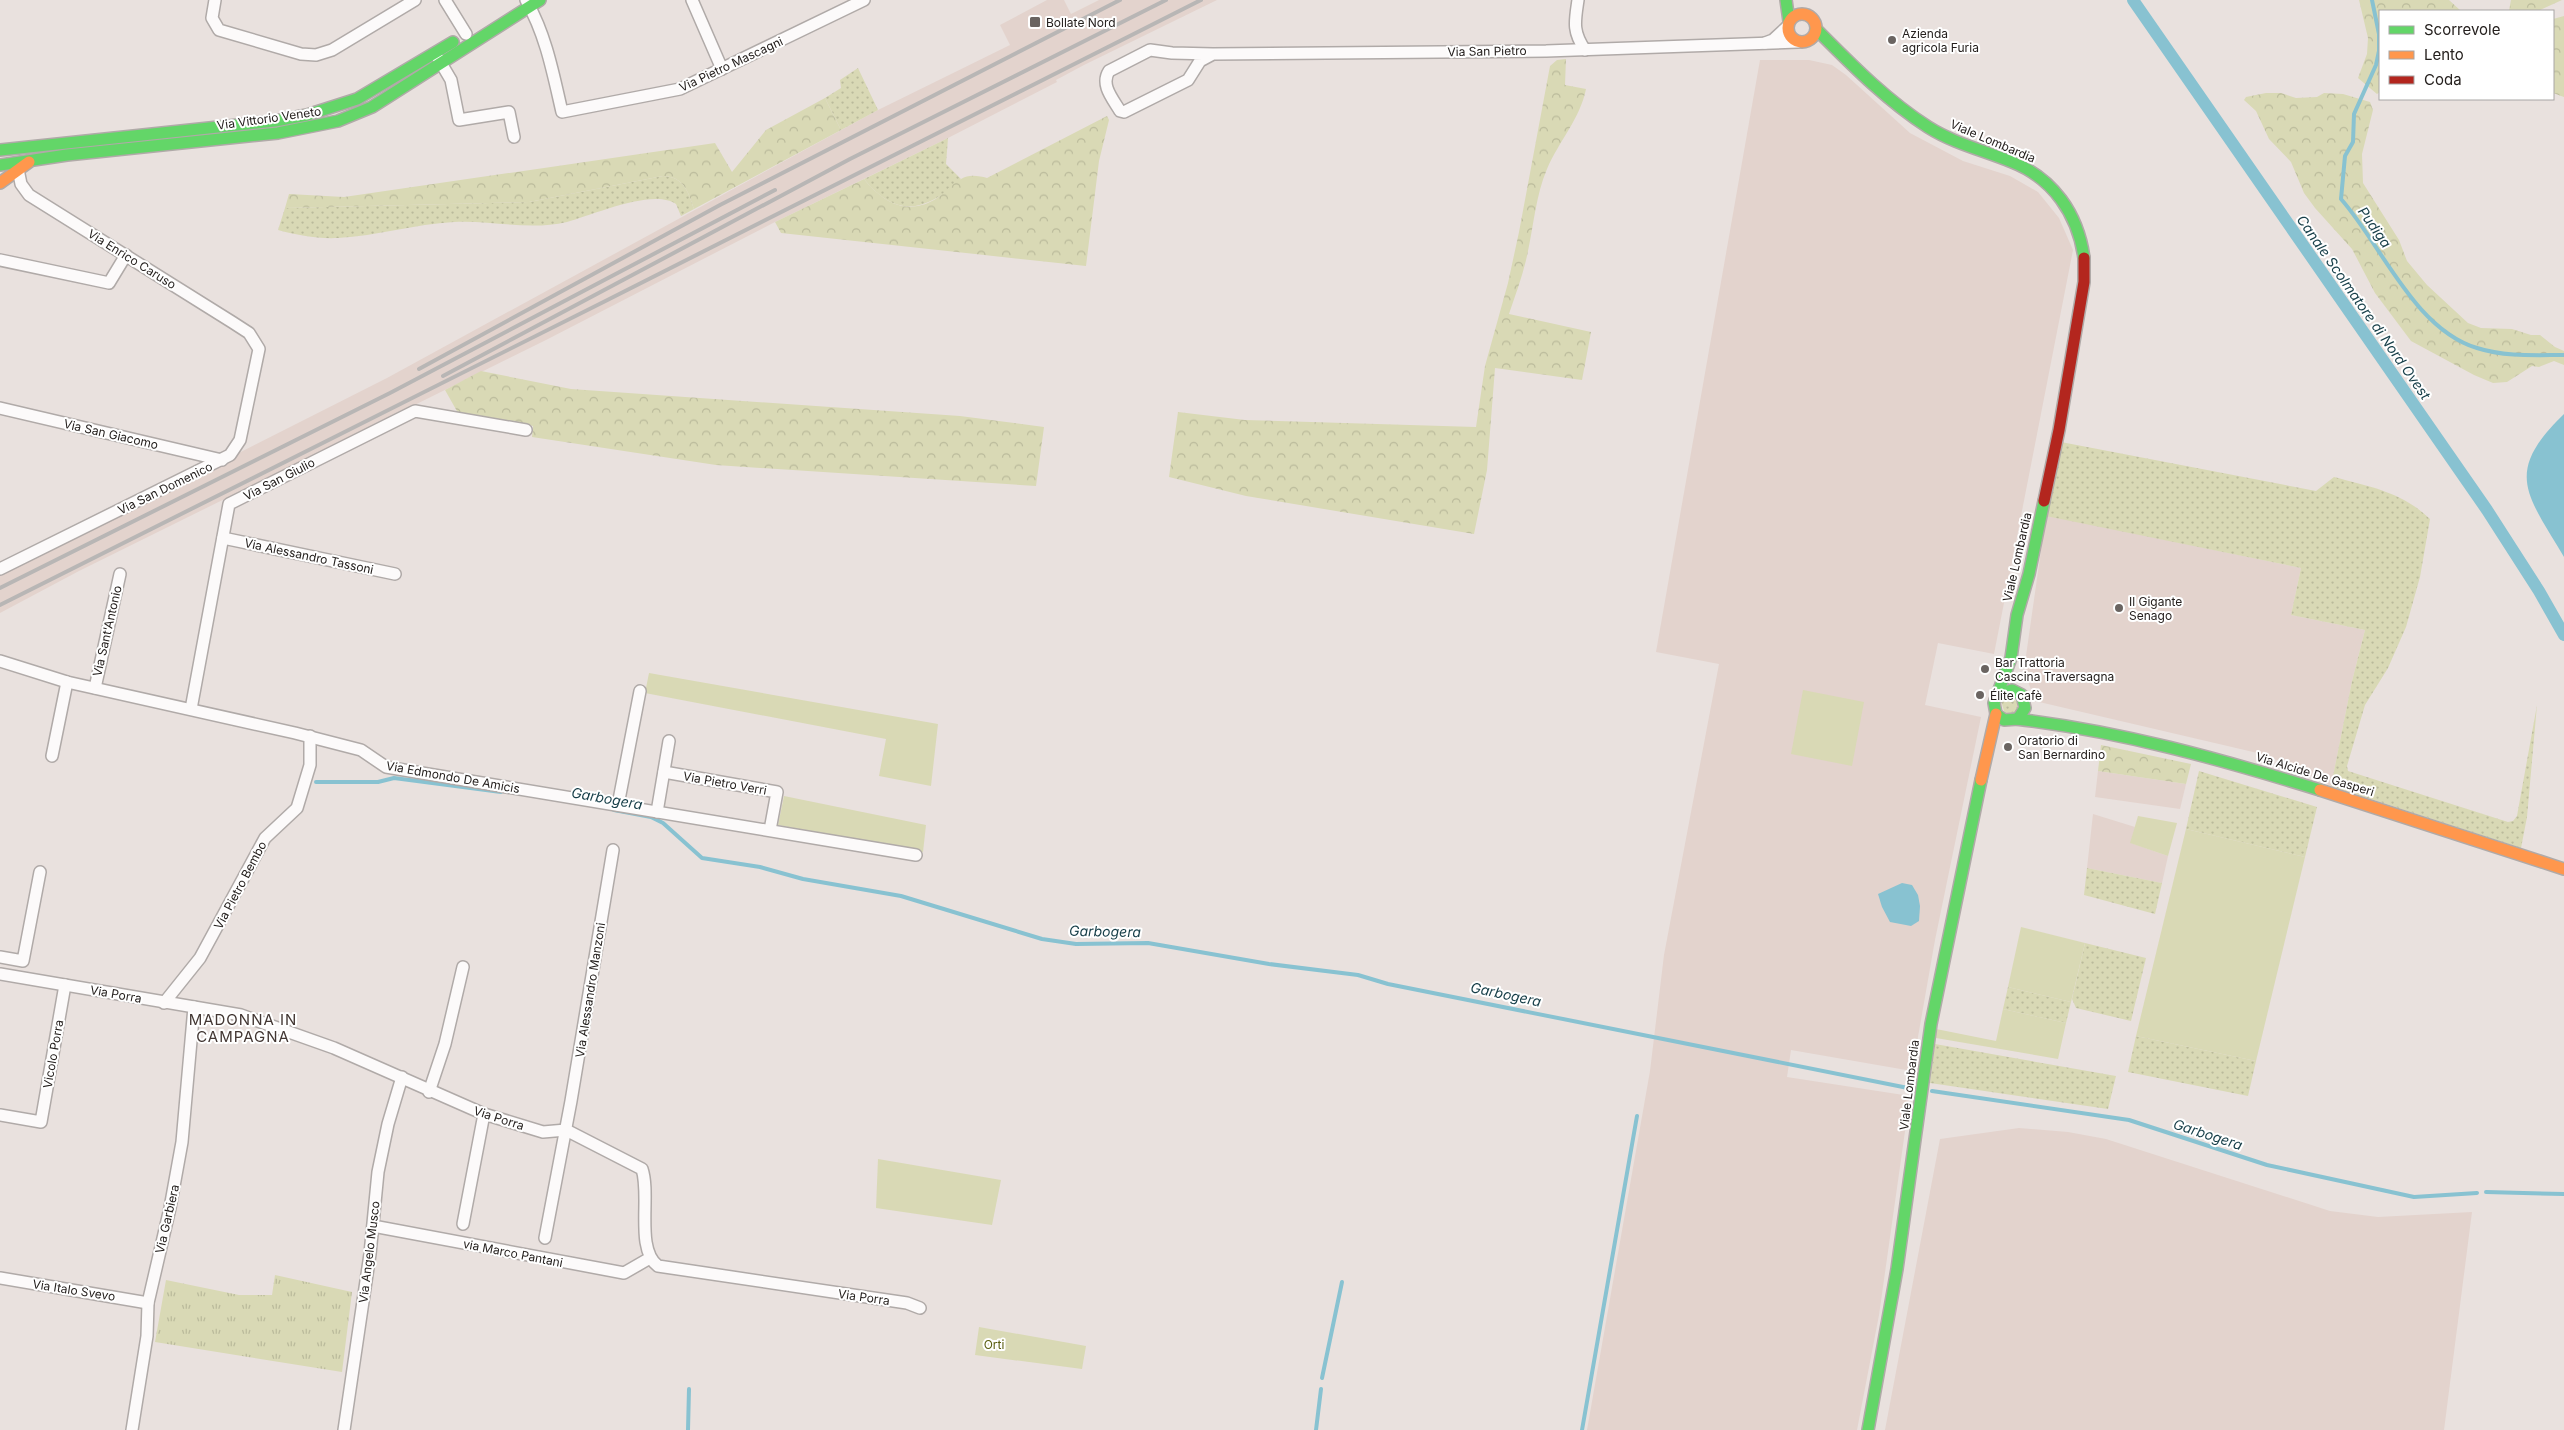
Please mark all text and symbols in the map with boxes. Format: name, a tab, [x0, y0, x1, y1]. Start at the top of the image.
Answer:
legend	[2379, 10, 2554, 100]
marker: Bollate Nord	[1028, 15, 1042, 29]
place label: Bollate Nord	[1046, 15, 1116, 30]
text: Scorrevole	[2424, 20, 2500, 39]
place label: Azienda agricola Furia	[1902, 26, 1979, 55]
street label: Via Pietro Mascagni	[677, 33, 785, 95]
marker: Azienda agricola Furia	[1886, 34, 1898, 46]
street label: Via San Pietro	[1447, 43, 1527, 59]
text: Lento	[2424, 45, 2464, 64]
text: Coda	[2424, 70, 2462, 89]
street label: Via Vittorio Veneto	[216, 103, 322, 133]
street label: Viale Lombardia	[1948, 116, 2038, 166]
water label: Pudiga	[2355, 203, 2395, 251]
water label: Canale Scolmatore di Nord Ovest	[2294, 211, 2435, 403]
street label: Via Enrico Caruso	[85, 226, 179, 292]
street label: Via San Giacomo	[62, 416, 160, 452]
street label: Via San Giulio	[241, 455, 317, 503]
street label: Via San Domenico	[115, 459, 215, 517]
street label: Viale Lombardia	[1999, 511, 2035, 603]
street label: Via Alessandro Tassoni	[243, 535, 375, 577]
street label: Via Sant'Antonio	[89, 584, 125, 678]
place label: Il Gigante Senago	[2129, 594, 2182, 623]
marker: Il Gigante Senago	[2113, 602, 2125, 614]
place label: Bar Trattoria Cascina Traversagna	[1995, 655, 2114, 684]
marker: Bar Trattoria Cascina Traversagna	[1979, 663, 1991, 675]
place label: Élite cafè	[1990, 688, 2042, 703]
marker: Élite cafè	[1974, 689, 1986, 701]
place label: Oratorio di San Bernardino	[2018, 733, 2105, 762]
marker: Oratorio di San Bernardino	[2002, 741, 2014, 753]
street label: Via Alcide De Gasperi	[2254, 749, 2376, 799]
street label: Via Edmondo De Amicis	[385, 758, 521, 796]
street label: Via Pietro Verri	[682, 768, 768, 798]
water label: Garbogera	[570, 783, 644, 813]
street label: Via Pietro Bembo	[210, 838, 270, 932]
street label: Via Alessandro Manzoni	[572, 921, 608, 1059]
water label: Garbogera	[1069, 922, 1141, 940]
water label: Garbogera	[1469, 978, 1543, 1010]
street label: Via Porra	[89, 982, 143, 1006]
district label: MADONNA IN CAMPAGNA	[189, 1010, 297, 1046]
street label: Vicolo Porra	[40, 1018, 66, 1090]
street label: Viale Lombardia	[1896, 1039, 1922, 1131]
street label: Via Porra	[472, 1103, 526, 1133]
water label: Garbogera	[2171, 1115, 2245, 1153]
street label: Via Garbiera	[152, 1183, 182, 1255]
street label: Via Angelo Musco	[355, 1200, 383, 1304]
street label: via Marco Pantani	[462, 1236, 564, 1270]
street label: Via Italo Svevo	[32, 1276, 116, 1304]
street label: Via Porra	[837, 1286, 891, 1308]
park label: Orti	[984, 1337, 1004, 1352]

